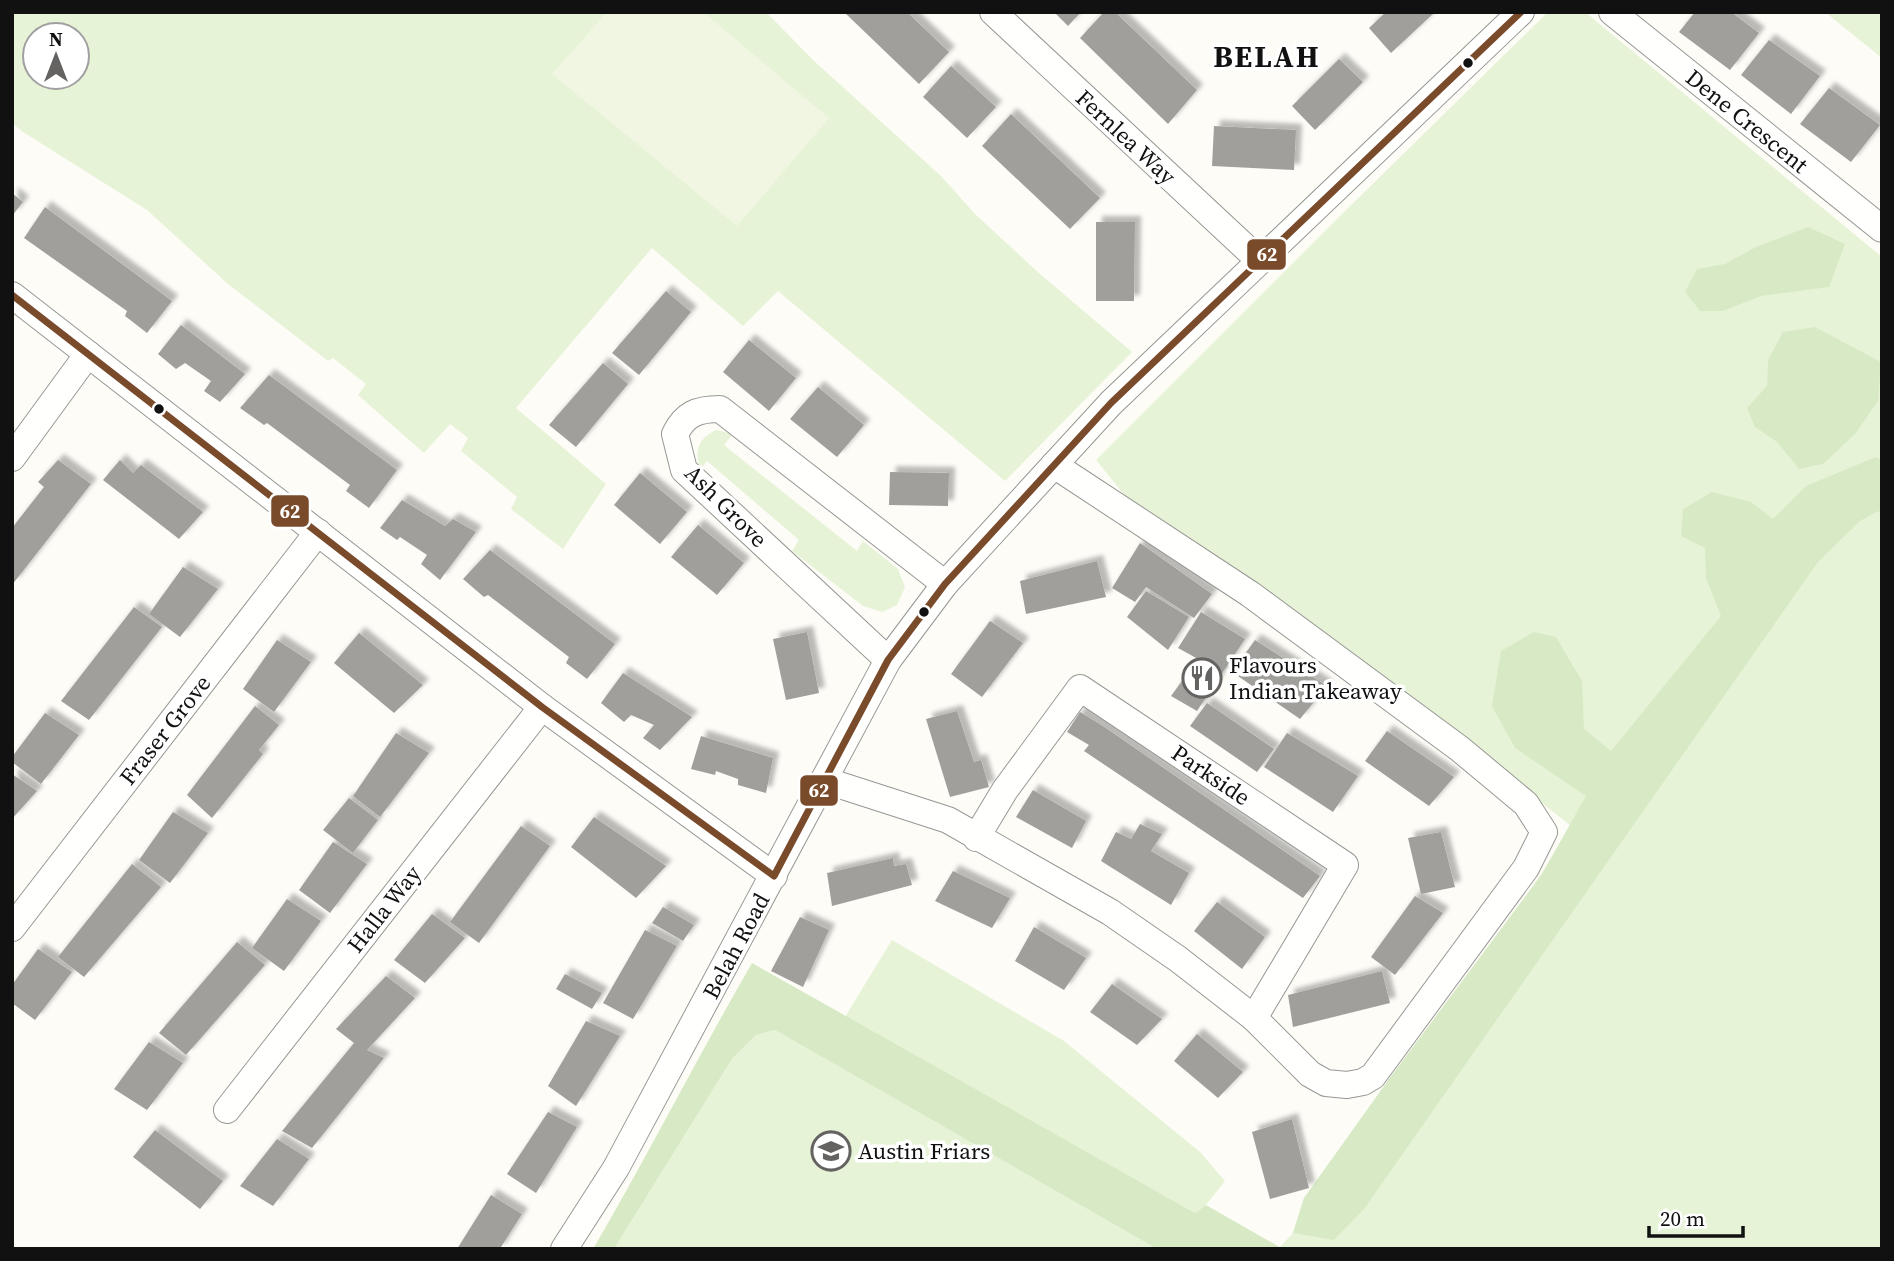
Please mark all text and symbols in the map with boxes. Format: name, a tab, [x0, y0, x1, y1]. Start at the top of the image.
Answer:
north arrow	[21, 21, 91, 91]
text: N	[49, 26, 63, 52]
district label: BELAH	[1213, 36, 1321, 77]
unlabelled marker	[1461, 56, 1475, 70]
street label: Dene Crescent	[1679, 62, 1815, 181]
street label: Fernlea Way	[1069, 82, 1183, 192]
line badge: 62	[1246, 238, 1287, 271]
text: 62	[1257, 241, 1277, 267]
unlabelled marker	[152, 402, 166, 416]
street label: Ash Grove	[678, 458, 774, 554]
line badge: 62	[270, 494, 310, 528]
text: 62	[280, 498, 300, 524]
unlabelled marker	[917, 605, 931, 619]
place label: Flavours Indian Takeaway	[1229, 649, 1402, 707]
restaurant icon: Flavours Indian Takeaway	[1181, 657, 1223, 699]
street label: Fraser Grove	[112, 668, 218, 792]
street label: Parkside	[1165, 737, 1257, 813]
line badge: 62	[799, 774, 839, 807]
text: 62	[809, 777, 829, 803]
street label: Halla Way	[340, 858, 428, 959]
street label: Belah Road	[695, 887, 777, 1005]
school or university icon: Austin Friars	[810, 1130, 852, 1172]
place label: Austin Friars	[858, 1135, 990, 1167]
scale bar	[1649, 1194, 1744, 1238]
text: 20 m	[1660, 1204, 1705, 1233]

